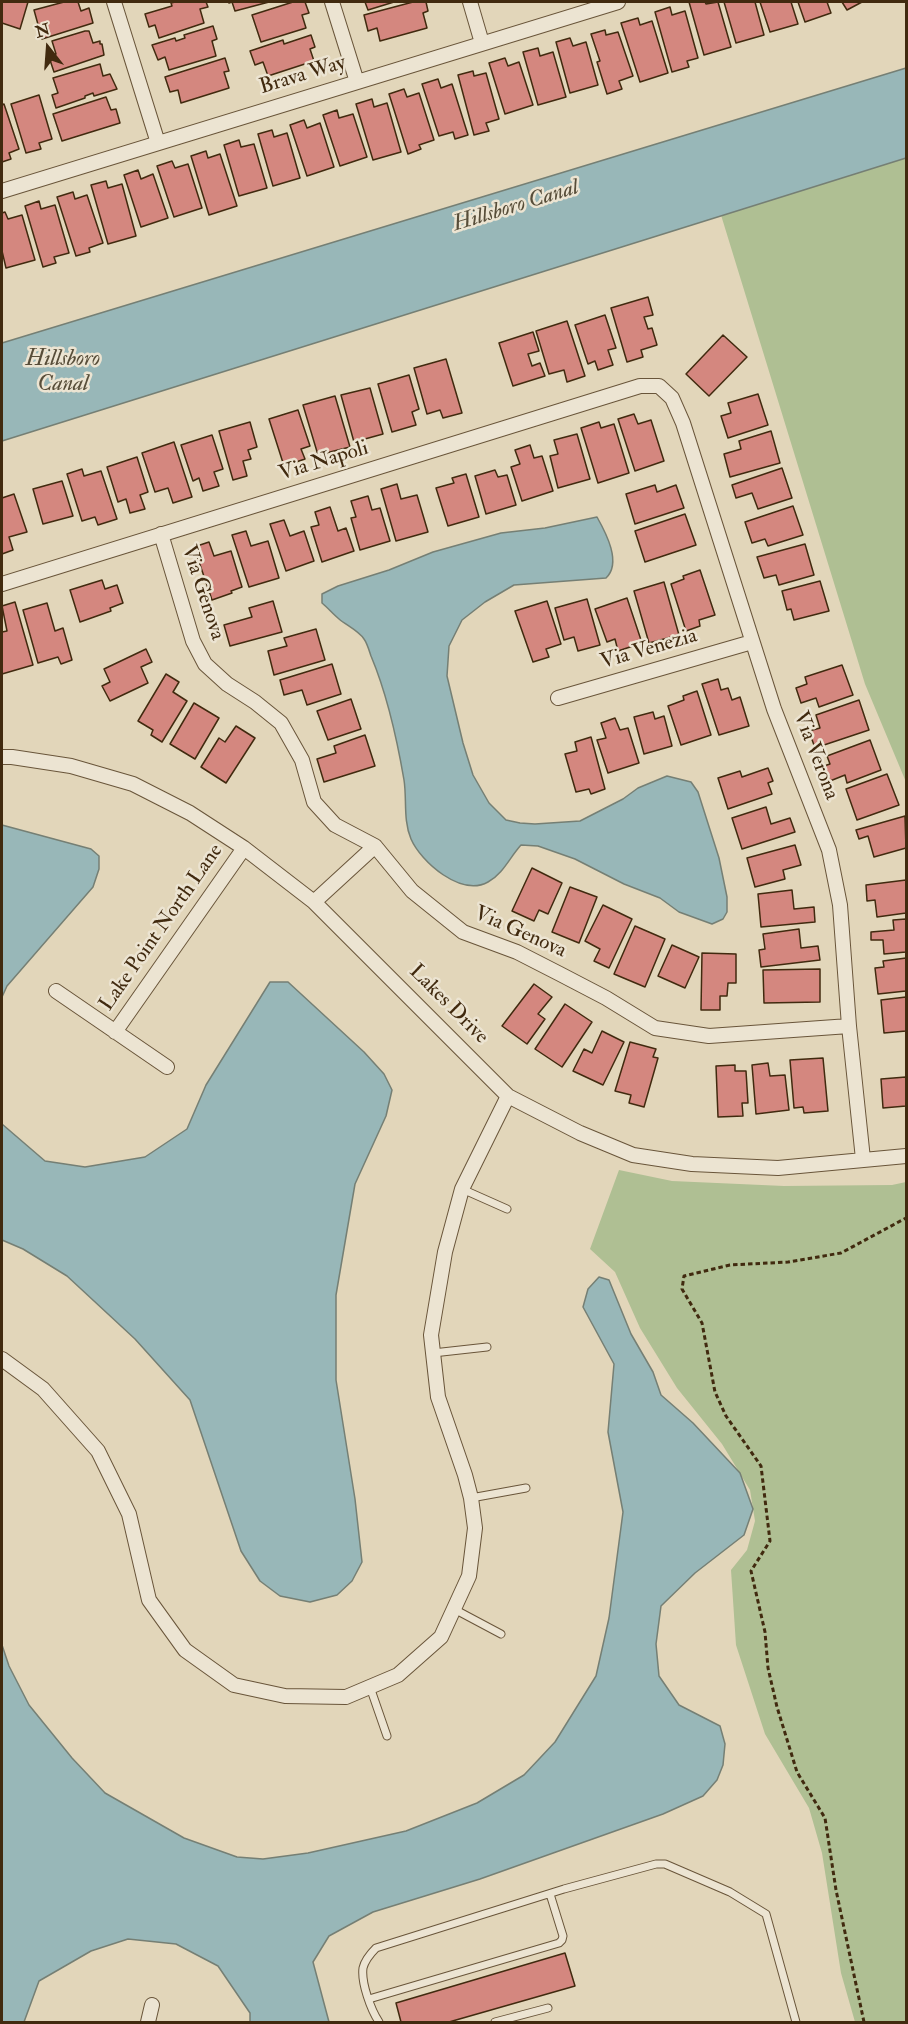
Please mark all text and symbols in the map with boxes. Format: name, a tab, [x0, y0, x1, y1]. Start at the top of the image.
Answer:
north arrow	[18, 18, 78, 78]
text: N	[33, 19, 53, 42]
street label: Brava Way	[257, 51, 349, 101]
water label: Hillsboro Canal	[450, 175, 582, 239]
water label: Hillsboro Canal	[26, 347, 100, 398]
street label: Via Napoli	[276, 437, 372, 487]
street label: Via Genova	[175, 542, 229, 644]
street label: Via Venezia	[598, 624, 700, 676]
street label: Via Verona	[787, 708, 843, 804]
street label: Lake Point North Lane	[95, 840, 229, 1016]
street label: Via Genova	[470, 902, 570, 964]
street label: Lakes Drive	[403, 960, 493, 1050]

